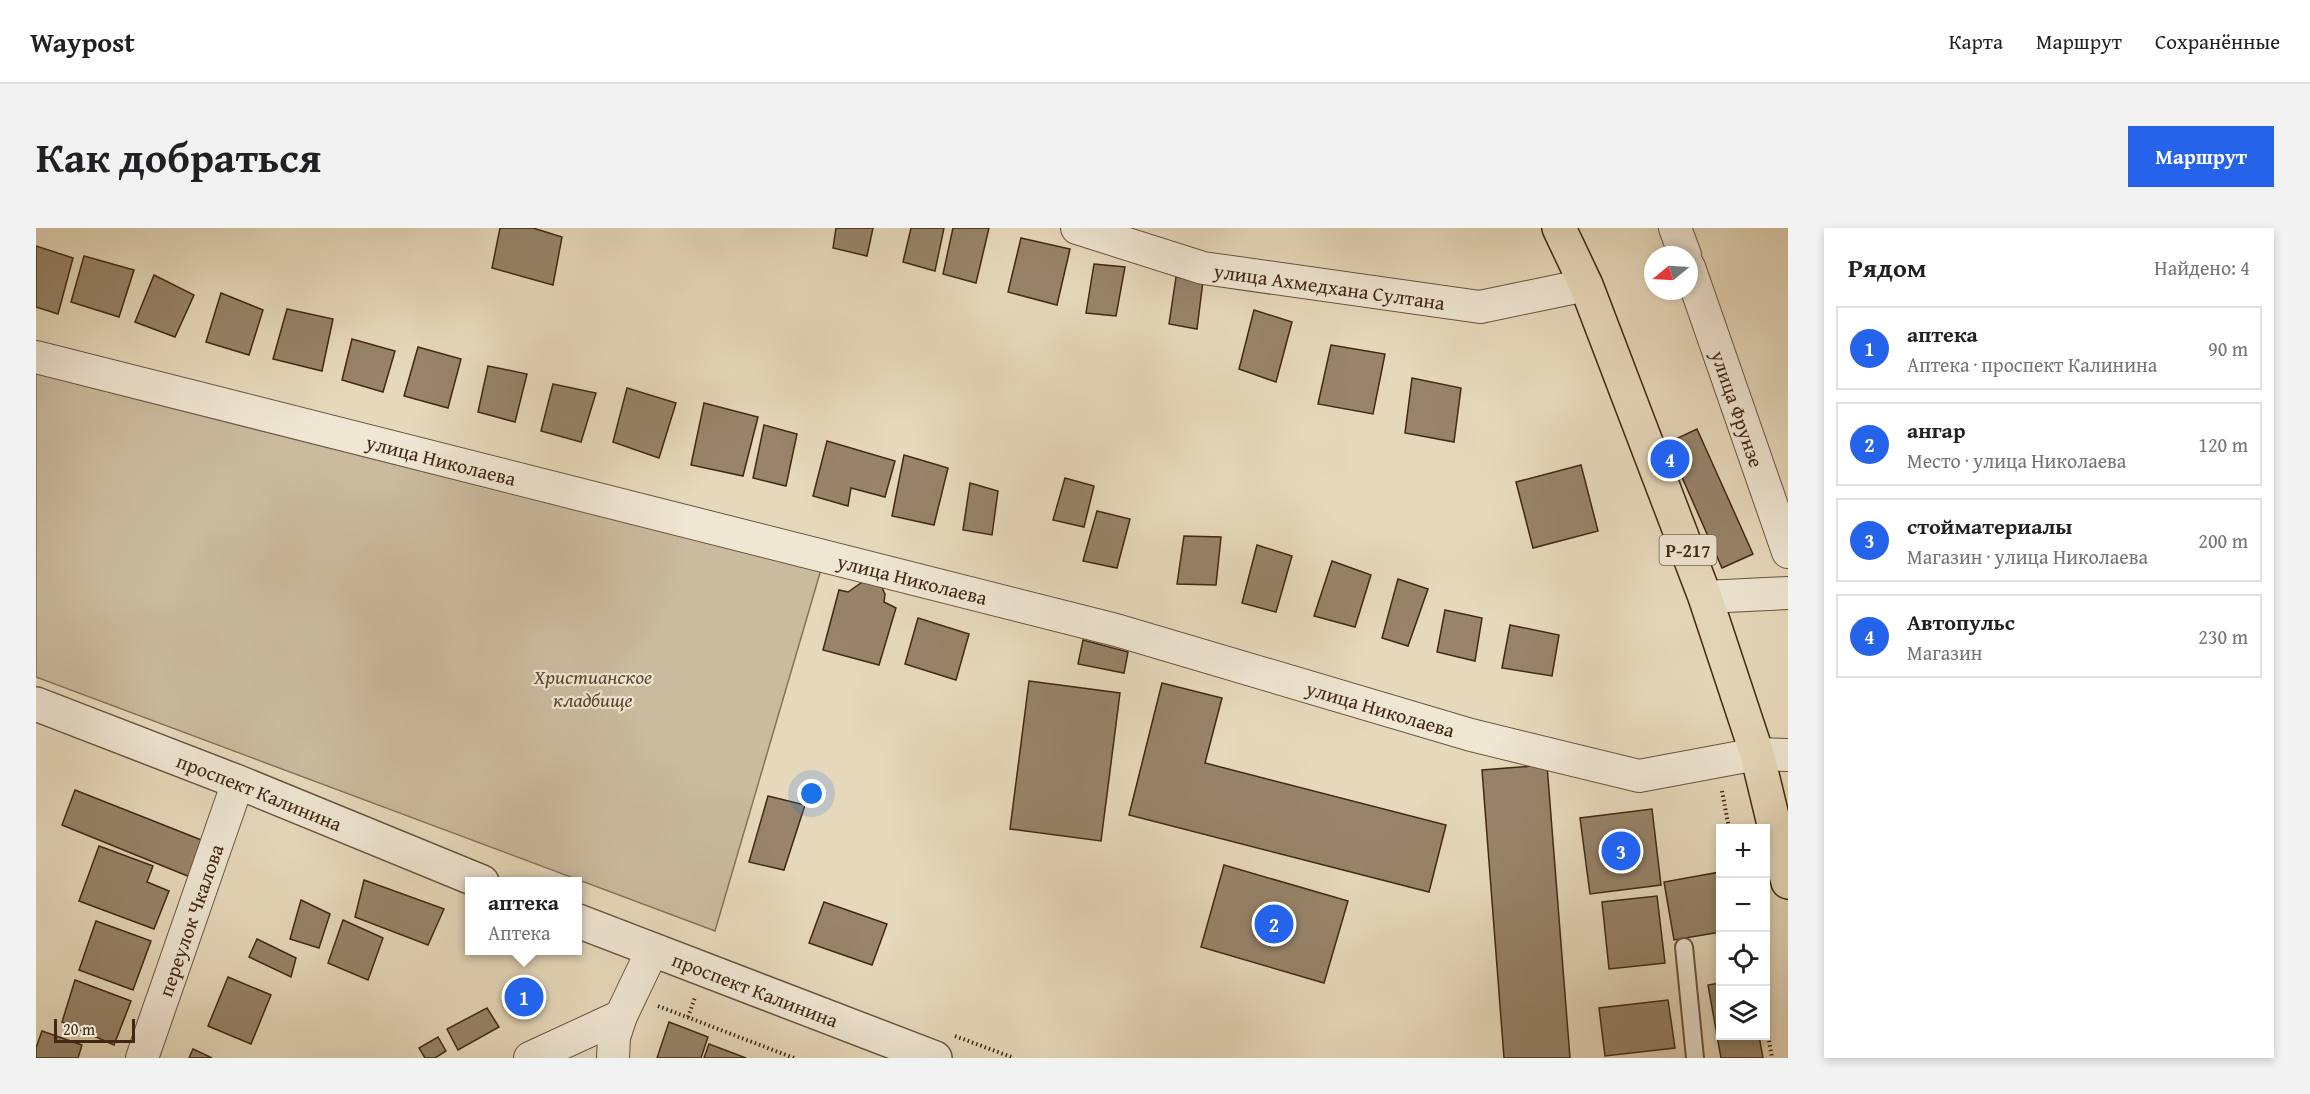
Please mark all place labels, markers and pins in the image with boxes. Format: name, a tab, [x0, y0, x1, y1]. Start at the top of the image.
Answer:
pin: 4	[1650, 436, 1690, 482]
pin: 3	[1602, 828, 1640, 874]
pin: 2	[1254, 902, 1294, 946]
pin: 1	[504, 974, 544, 1020]

